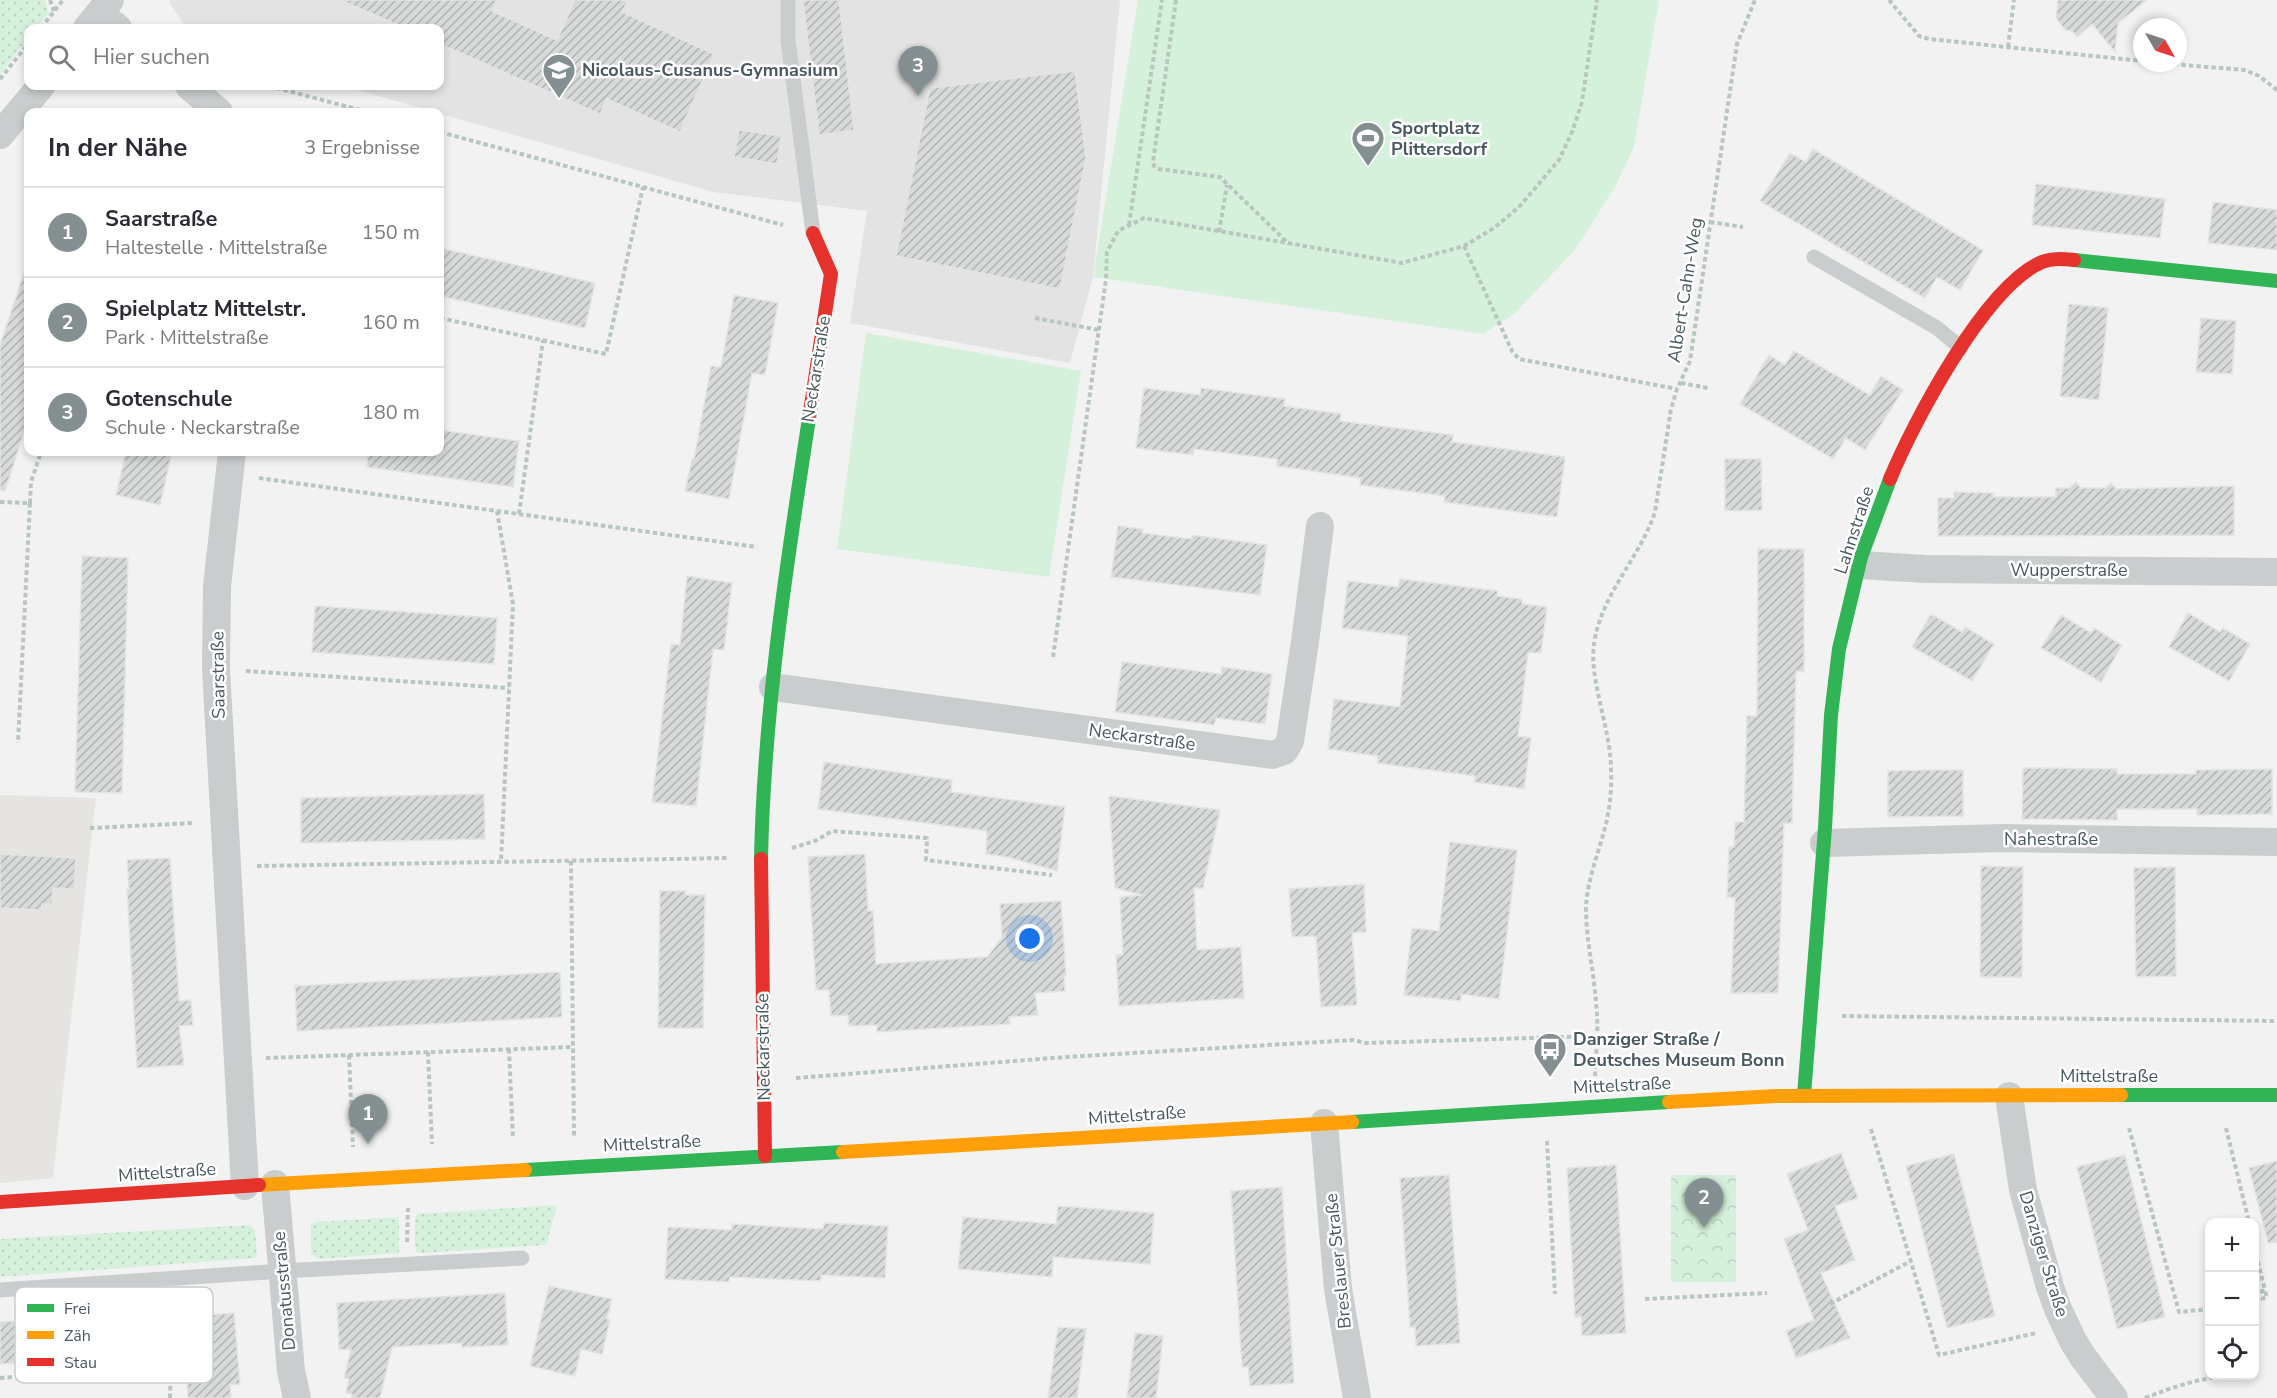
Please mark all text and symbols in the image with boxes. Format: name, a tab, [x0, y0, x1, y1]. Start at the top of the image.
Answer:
north arrow	[2133, 18, 2187, 72]
search box	[24, 24, 444, 90]
icon: search	[45, 41, 78, 74]
text: Hier suchen	[93, 42, 210, 72]
pin: 3	[898, 46, 938, 96]
school or university icon: Nicolaus-Cusanus-Gymnasium	[541, 52, 577, 99]
place label: Nicolaus-Cusanus-Gymnasium	[582, 58, 838, 82]
place label: Sportplatz Plittersdorf	[1391, 116, 1488, 161]
sports icon: Sportplatz Plittersdorf	[1350, 120, 1386, 167]
text: In der Nähe	[48, 130, 187, 165]
text: 3 Ergebnisse	[304, 134, 420, 161]
text: Saarstraße	[105, 204, 217, 234]
street label: Albert-Cahn-Weg	[1662, 216, 1708, 364]
text: 1	[62, 219, 74, 246]
text: 150 m	[362, 219, 420, 246]
text: Haltestelle · Mittelstraße	[105, 234, 327, 261]
text: Spielplatz Mittelstr.	[105, 294, 306, 324]
text: 2	[62, 309, 74, 336]
text: 160 m	[362, 309, 420, 336]
street label: Neckarstraße	[796, 314, 836, 424]
text: Park · Mittelstraße	[105, 324, 269, 351]
text: Gotenschule	[105, 384, 232, 414]
text: 3	[62, 399, 74, 426]
text: 180 m	[362, 399, 420, 426]
text: Schule · Neckarstraße	[105, 414, 300, 441]
street label: Lahnstraße	[1829, 483, 1879, 577]
street label: Wupperstraße	[2010, 558, 2128, 582]
street label: Saarstraße	[205, 631, 231, 719]
street label: Neckarstraße	[1087, 718, 1197, 756]
street label: Nahestraße	[2004, 827, 2098, 851]
your location	[1015, 924, 1044, 953]
street label: Neckarstraße	[750, 993, 776, 1101]
place label: Danziger Straße / Deutsches Museum Bonn	[1573, 1027, 1784, 1072]
bus stop icon: Danziger Straße / Deutsches Museum Bonn	[1532, 1031, 1568, 1078]
street label: Mittelstraße	[2060, 1064, 2158, 1088]
street label: Mittelstraße	[1572, 1070, 1672, 1100]
pin: 1	[348, 1094, 388, 1144]
street label: Mittelstraße	[1087, 1100, 1187, 1130]
street label: Mittelstraße	[602, 1128, 702, 1158]
street label: Mittelstraße	[117, 1157, 217, 1187]
pin: 2	[1684, 1178, 1724, 1228]
street label: Danziger Straße	[2013, 1188, 2075, 1320]
street label: Breslauer Straße	[1319, 1192, 1357, 1330]
map controls	[2205, 1218, 2259, 1380]
button: +	[2205, 1218, 2259, 1272]
street label: Donatusstraße	[267, 1230, 301, 1352]
button: −	[2205, 1272, 2259, 1326]
legend	[15, 1287, 213, 1383]
text: Frei	[64, 1298, 90, 1320]
text: Zäh	[64, 1325, 91, 1347]
button: locate	[2205, 1326, 2259, 1380]
text: Stau	[64, 1352, 97, 1374]

